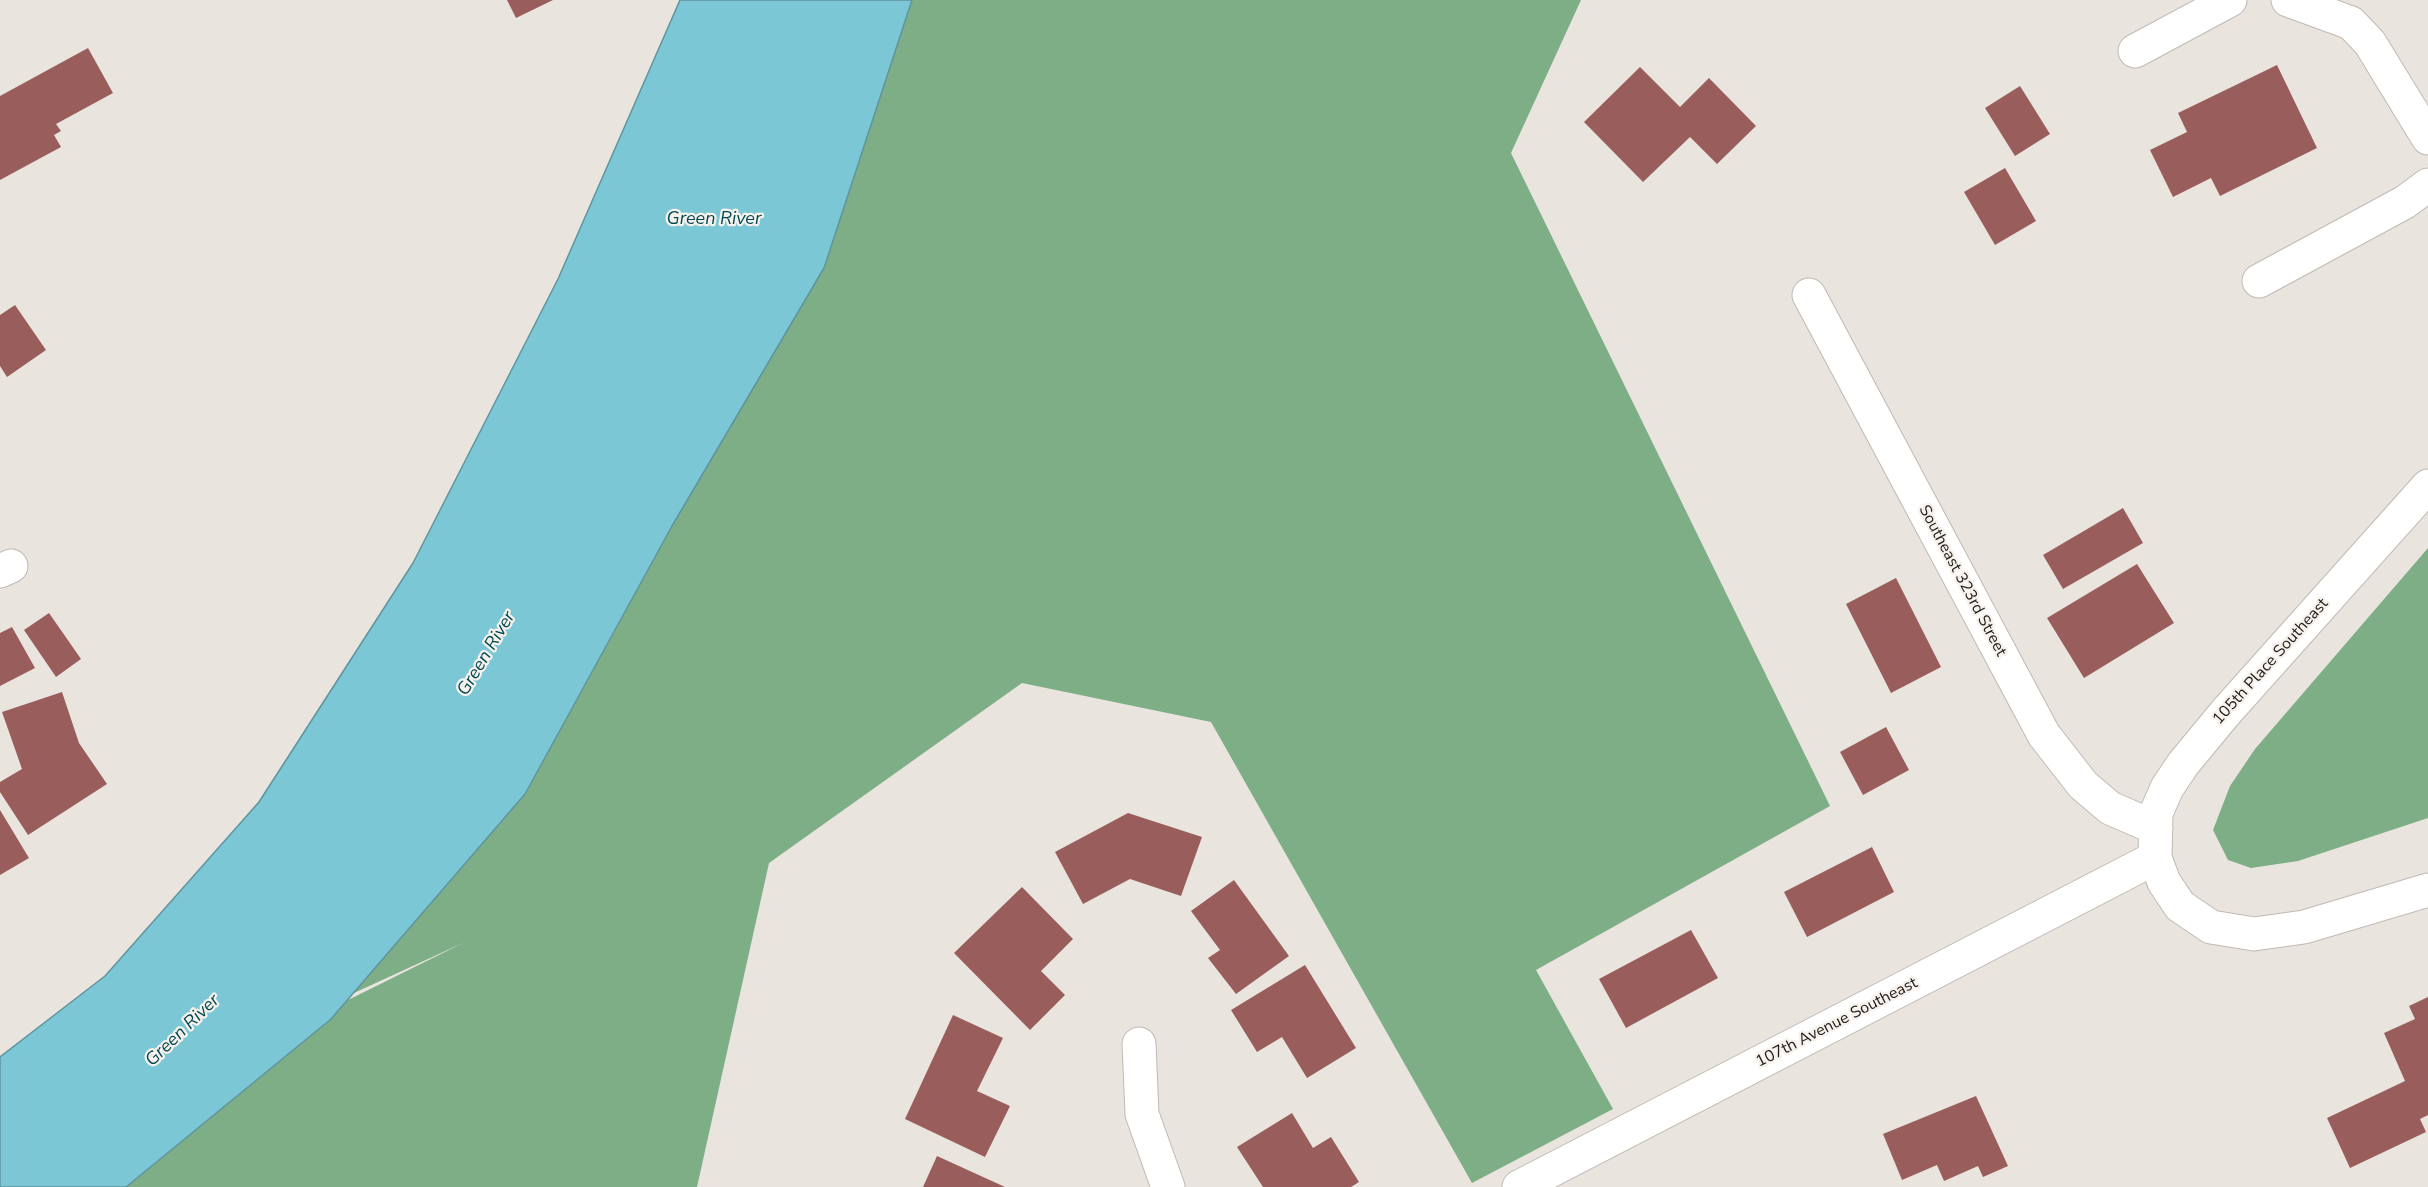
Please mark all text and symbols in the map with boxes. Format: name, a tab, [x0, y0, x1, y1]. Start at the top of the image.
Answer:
water label: Green River	[667, 209, 761, 231]
street label: Southeast 323rd Street	[1914, 502, 2010, 660]
street label: 105th Place Southeast	[2209, 595, 2333, 729]
water label: Green River	[453, 608, 521, 700]
street label: 107th Avenue Southeast	[1753, 974, 1921, 1072]
water label: Green River	[141, 990, 225, 1072]

